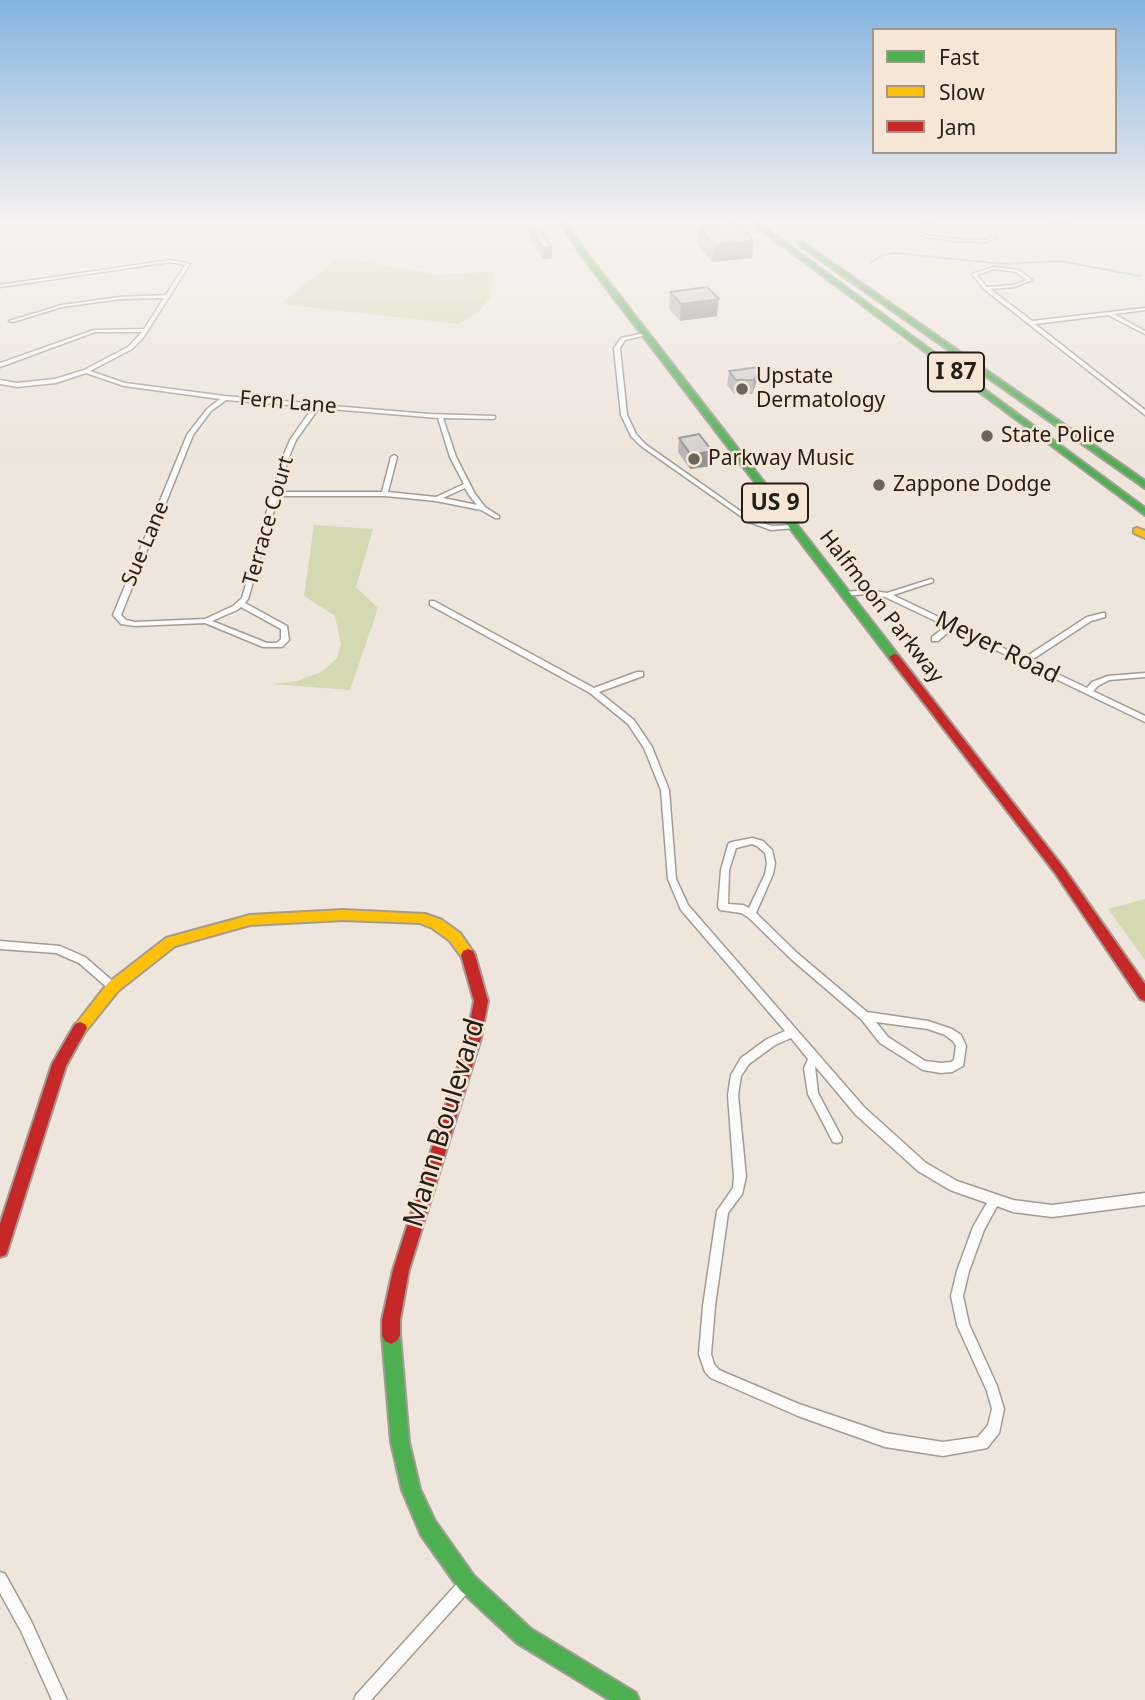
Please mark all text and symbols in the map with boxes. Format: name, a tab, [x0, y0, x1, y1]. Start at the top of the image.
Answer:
legend	[872, 28, 1117, 154]
text: Fast	[939, 43, 979, 71]
text: Slow	[939, 78, 985, 106]
text: Jam	[939, 113, 976, 141]
road number: I 87	[928, 352, 984, 392]
place label: Upstate Dermatology	[756, 364, 885, 414]
marker: Upstate Dermatology	[734, 381, 750, 397]
street label: Fern Lane	[238, 386, 338, 420]
place label: State Police	[1001, 423, 1115, 449]
marker: State Police	[979, 428, 995, 444]
place label: Parkway Music	[708, 446, 854, 472]
marker: Parkway Music	[686, 451, 702, 467]
street label: Terrace Court	[239, 453, 299, 589]
place label: Zappone Dodge	[893, 472, 1051, 498]
marker: Zappone Dodge	[871, 477, 887, 493]
road number: US 9	[742, 484, 808, 523]
street label: Sue Lane	[117, 498, 175, 590]
street label: Halfmoon Parkway	[814, 526, 948, 688]
street label: Meyer Road	[930, 606, 1064, 690]
street label: Mann Boulevard	[397, 1015, 493, 1231]

